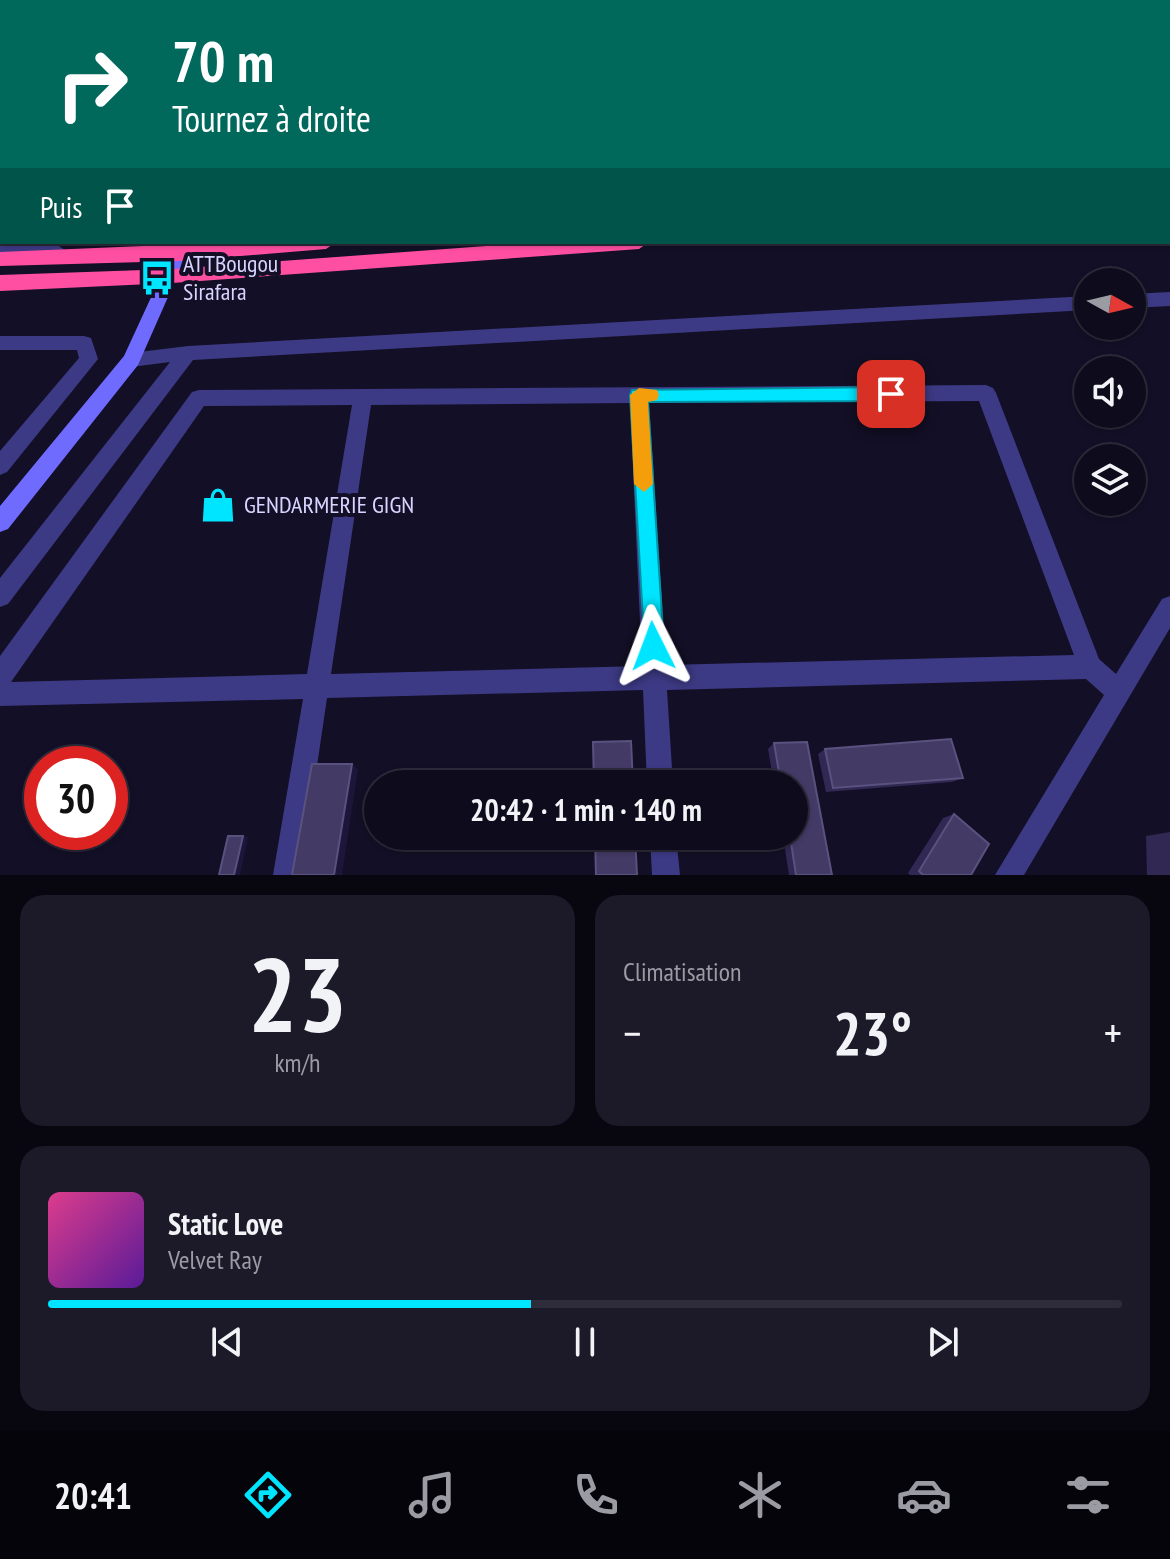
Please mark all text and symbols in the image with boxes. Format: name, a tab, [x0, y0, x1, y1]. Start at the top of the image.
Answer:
text: 70 m	[172, 25, 274, 97]
icon: right	[40, 32, 144, 136]
text: Tournez à droite	[172, 95, 371, 142]
icon: arrive	[98, 184, 142, 228]
text: Puis	[40, 187, 82, 226]
place label: ATTBougou Sirafara	[183, 248, 278, 307]
bus stop icon: ATTBougou Sirafara	[138, 259, 176, 297]
north arrow	[1074, 268, 1146, 340]
map controls	[1074, 268, 1146, 516]
button: sound	[1074, 356, 1146, 428]
pin	[857, 360, 925, 428]
icon: arrive	[869, 372, 913, 416]
button: layers	[1074, 444, 1146, 516]
shop icon: GENDARMERIE GIGN	[199, 486, 237, 524]
place label: GENDARMERIE GIGN	[244, 489, 414, 520]
position arrow	[611, 604, 695, 688]
speed limit sign: 30	[24, 746, 128, 850]
text: 20:42 · 1 min · 140 m	[470, 790, 702, 829]
text: 23	[248, 926, 347, 1061]
text: Climatisation	[623, 955, 741, 988]
text: 23°	[833, 994, 912, 1072]
text: −	[623, 1004, 641, 1061]
text: +	[1104, 1004, 1122, 1061]
text: km/h	[274, 1046, 321, 1079]
text: Static Love	[168, 1204, 283, 1243]
text: Velvet Ray	[168, 1243, 262, 1276]
icon: previous	[205, 1320, 249, 1364]
icon: pause	[563, 1320, 607, 1364]
icon: next	[921, 1320, 965, 1364]
icon: directions	[240, 1467, 296, 1523]
icon: music	[404, 1467, 460, 1523]
icon: phone	[568, 1467, 624, 1523]
icon: climate	[732, 1467, 788, 1523]
icon: car	[896, 1467, 952, 1523]
icon: filters	[1060, 1467, 1116, 1523]
text: 20:41	[54, 1472, 132, 1519]

